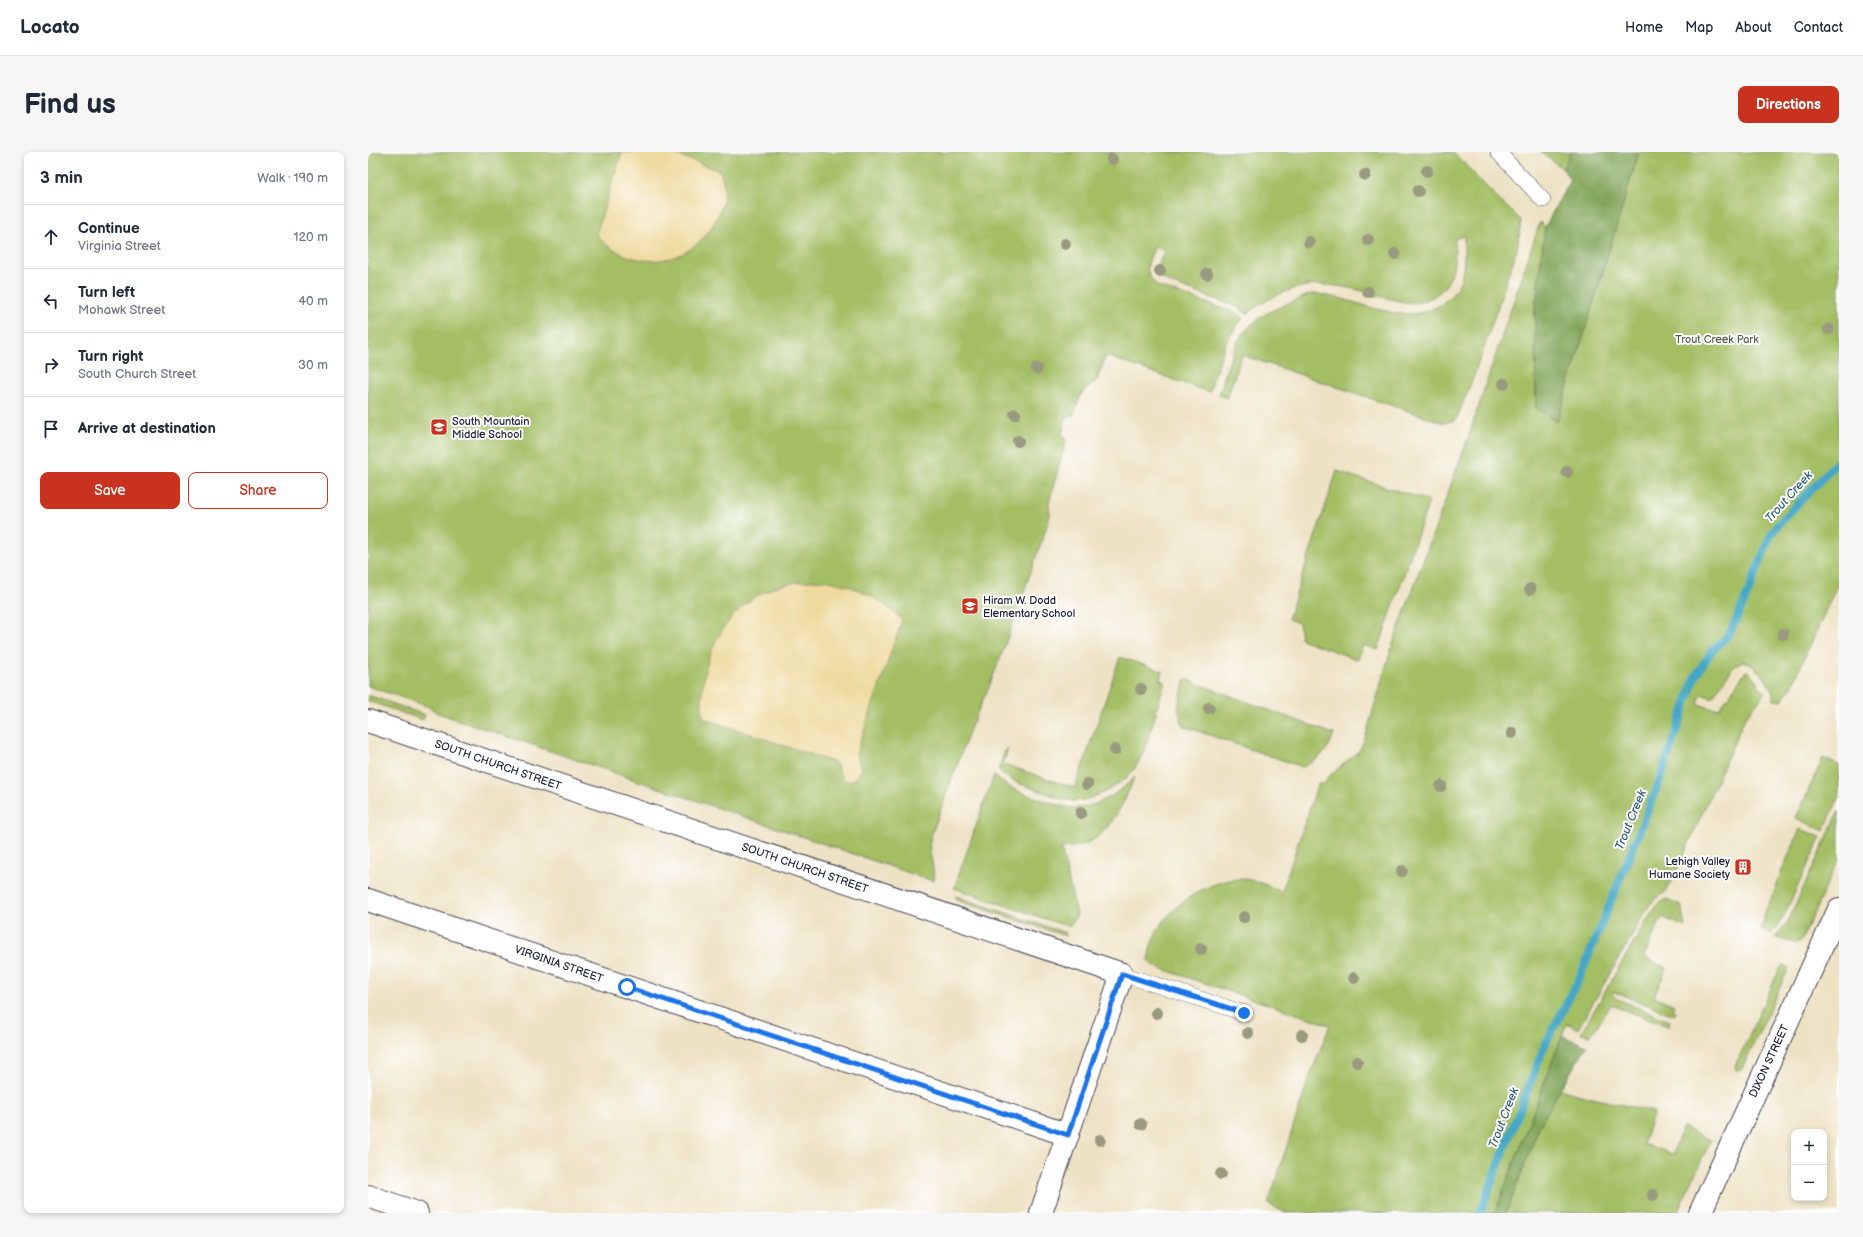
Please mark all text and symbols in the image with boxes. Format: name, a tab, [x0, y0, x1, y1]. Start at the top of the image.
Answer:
text: Locato	[20, 16, 80, 39]
text: Home	[1625, 19, 1663, 36]
text: Map	[1685, 19, 1713, 36]
text: About	[1735, 19, 1772, 36]
text: Contact	[1794, 19, 1843, 36]
button: Directions	[1738, 86, 1839, 123]
text: Find us	[24, 88, 116, 121]
text: 3 min	[40, 168, 83, 188]
text: Walk · 190 m	[257, 170, 328, 186]
text: Continue	[78, 219, 140, 238]
icon: ahead	[40, 226, 62, 248]
text: 120 m	[293, 229, 328, 245]
text: Virginia Street	[78, 238, 161, 254]
text: Turn left	[78, 283, 135, 302]
icon: left	[40, 290, 62, 312]
text: 40 m	[298, 293, 328, 309]
text: Mohawk Street	[78, 302, 165, 318]
park label: Trout Creek Park	[1675, 333, 1759, 346]
text: Turn right	[78, 347, 143, 366]
icon: right	[40, 354, 62, 376]
text: 30 m	[298, 357, 328, 373]
text: South Church Street	[78, 366, 196, 382]
place label: South Mountain Middle School	[452, 415, 529, 441]
school or university icon: South Mountain Middle School	[429, 417, 449, 437]
icon: arrive	[40, 418, 62, 440]
text: Arrive at destination	[78, 419, 216, 438]
water label: Trout Creek	[1762, 467, 1817, 526]
button: Save	[40, 472, 180, 509]
button: Share	[188, 472, 328, 509]
place label: Hiram W. Dodd Elementary School	[983, 594, 1075, 620]
school or university icon: Hiram W. Dodd Elementary School	[960, 596, 980, 616]
street label: SOUTH CHURCH STREET	[433, 737, 563, 793]
water label: Trout Creek	[1612, 787, 1650, 852]
street label: SOUTH CHURCH STREET	[740, 840, 870, 896]
place label: Lehigh Valley Humane Society	[1649, 855, 1730, 881]
building icon: Lehigh Valley Humane Society	[1733, 857, 1753, 877]
street label: VIRGINIA STREET	[513, 943, 605, 985]
route start	[618, 978, 636, 996]
route end	[1235, 1004, 1253, 1022]
street label: DIXON STREET	[1746, 1022, 1792, 1100]
water label: Trout Creek	[1486, 1085, 1523, 1150]
map controls	[1791, 1129, 1827, 1201]
button: +	[1791, 1129, 1827, 1165]
button: −	[1791, 1165, 1827, 1201]

